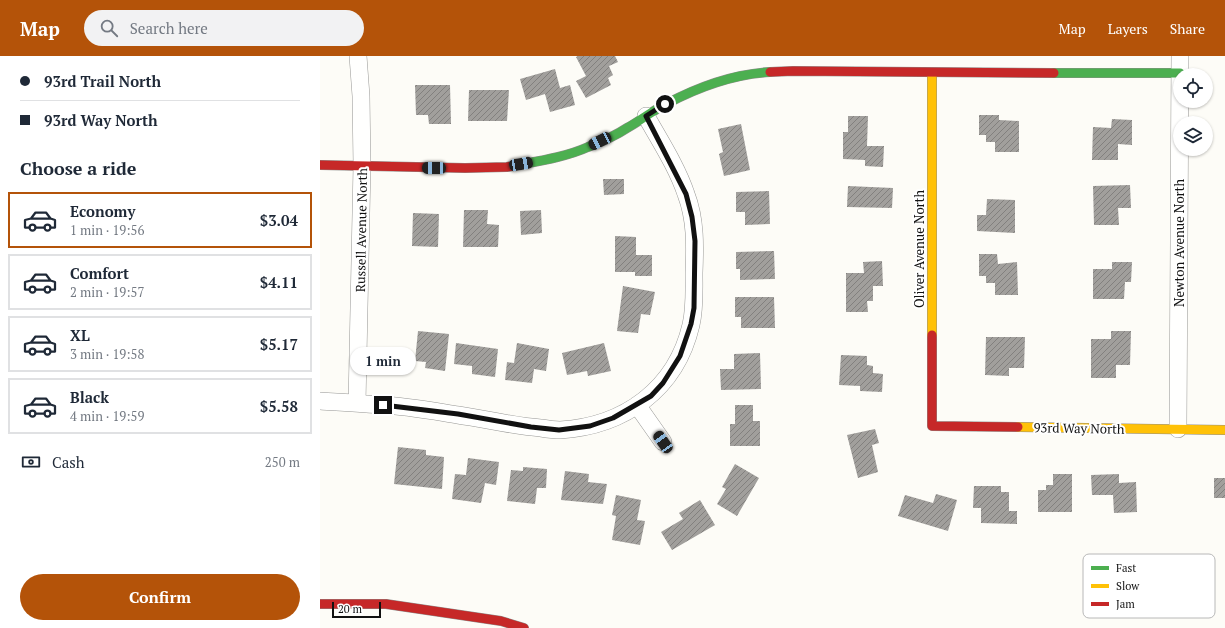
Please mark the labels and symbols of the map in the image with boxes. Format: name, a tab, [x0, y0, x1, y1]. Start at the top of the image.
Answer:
route start	[656, 95, 674, 113]
car	[587, 130, 613, 152]
car	[508, 156, 534, 172]
car	[422, 162, 446, 174]
street label: Russell Avenue North	[351, 167, 371, 292]
street label: Newton Avenue North	[1170, 179, 1188, 307]
street label: Oliver Avenue North	[910, 190, 928, 308]
callout: 1 min	[350, 347, 416, 375]
route end	[374, 396, 392, 414]
street label: 93rd Way North	[1033, 418, 1125, 438]
car	[651, 429, 675, 455]
legend	[1083, 554, 1215, 618]
text: Fast	[1116, 561, 1136, 575]
text: Slow	[1116, 579, 1140, 593]
text: Jam	[1116, 597, 1135, 611]
scale bar	[332, 600, 381, 619]

